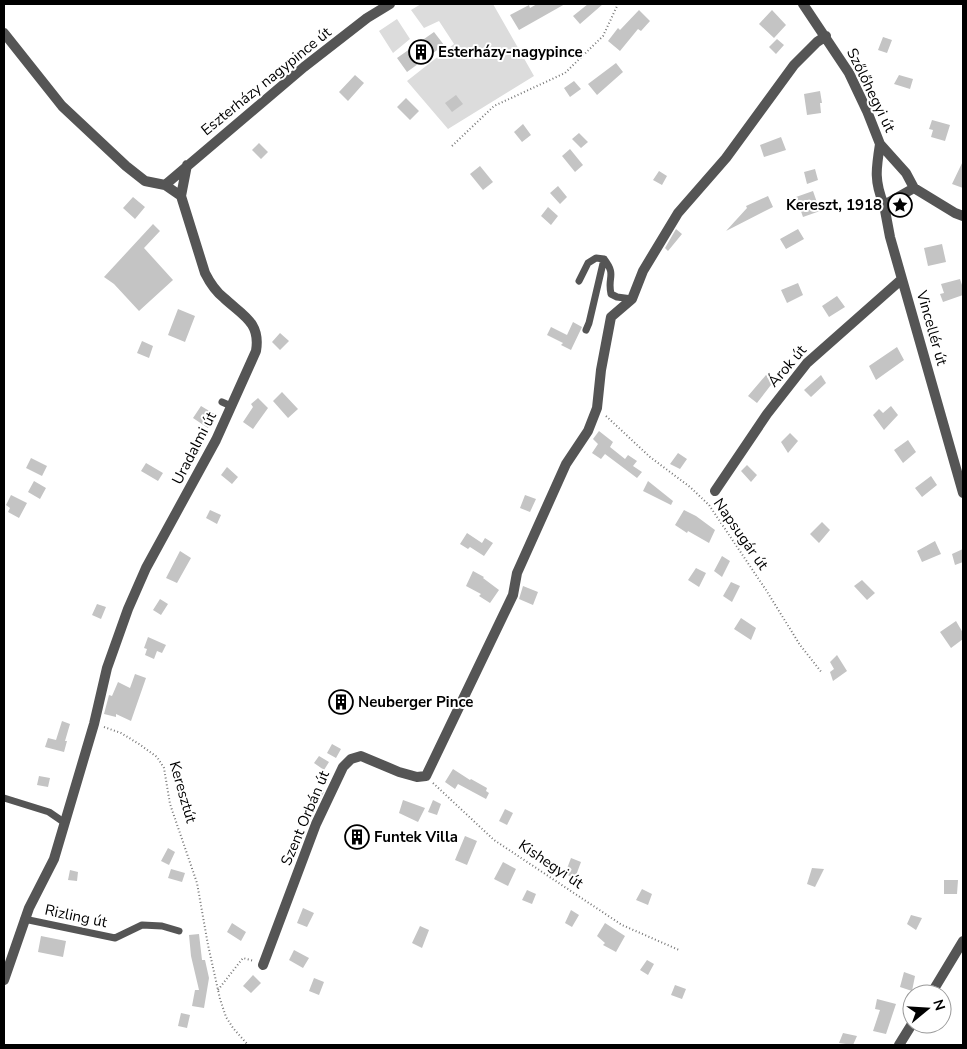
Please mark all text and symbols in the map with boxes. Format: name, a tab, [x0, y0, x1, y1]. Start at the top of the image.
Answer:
street label: Eszterházy nagypince út	[197, 22, 336, 140]
building icon: Esterházy-nagypince	[408, 39, 434, 65]
place label: Esterházy-nagypince	[438, 42, 583, 62]
street label: Szőlőhegyi út	[842, 45, 900, 136]
place icon: Kereszt, 1918	[887, 192, 913, 218]
place label: Kereszt, 1918	[786, 195, 882, 215]
street label: Vincellér út	[912, 287, 952, 368]
street label: Árok út	[763, 340, 811, 391]
street label: Uradalmi út	[167, 408, 221, 488]
street label: Napsugár út	[709, 494, 773, 574]
building icon: Neuberger Pince	[328, 689, 354, 715]
place label: Neuberger Pince	[358, 692, 474, 712]
street label: Keresztút	[165, 759, 202, 826]
street label: Szent Orbán út	[276, 767, 334, 869]
building icon: Funtek Villa	[344, 824, 370, 850]
place label: Funtek Villa	[374, 827, 458, 847]
street label: Kishegyi út	[515, 835, 588, 893]
street label: Rizling út	[43, 900, 110, 933]
north arrow	[902, 984, 952, 1034]
text: N	[928, 997, 950, 1013]

